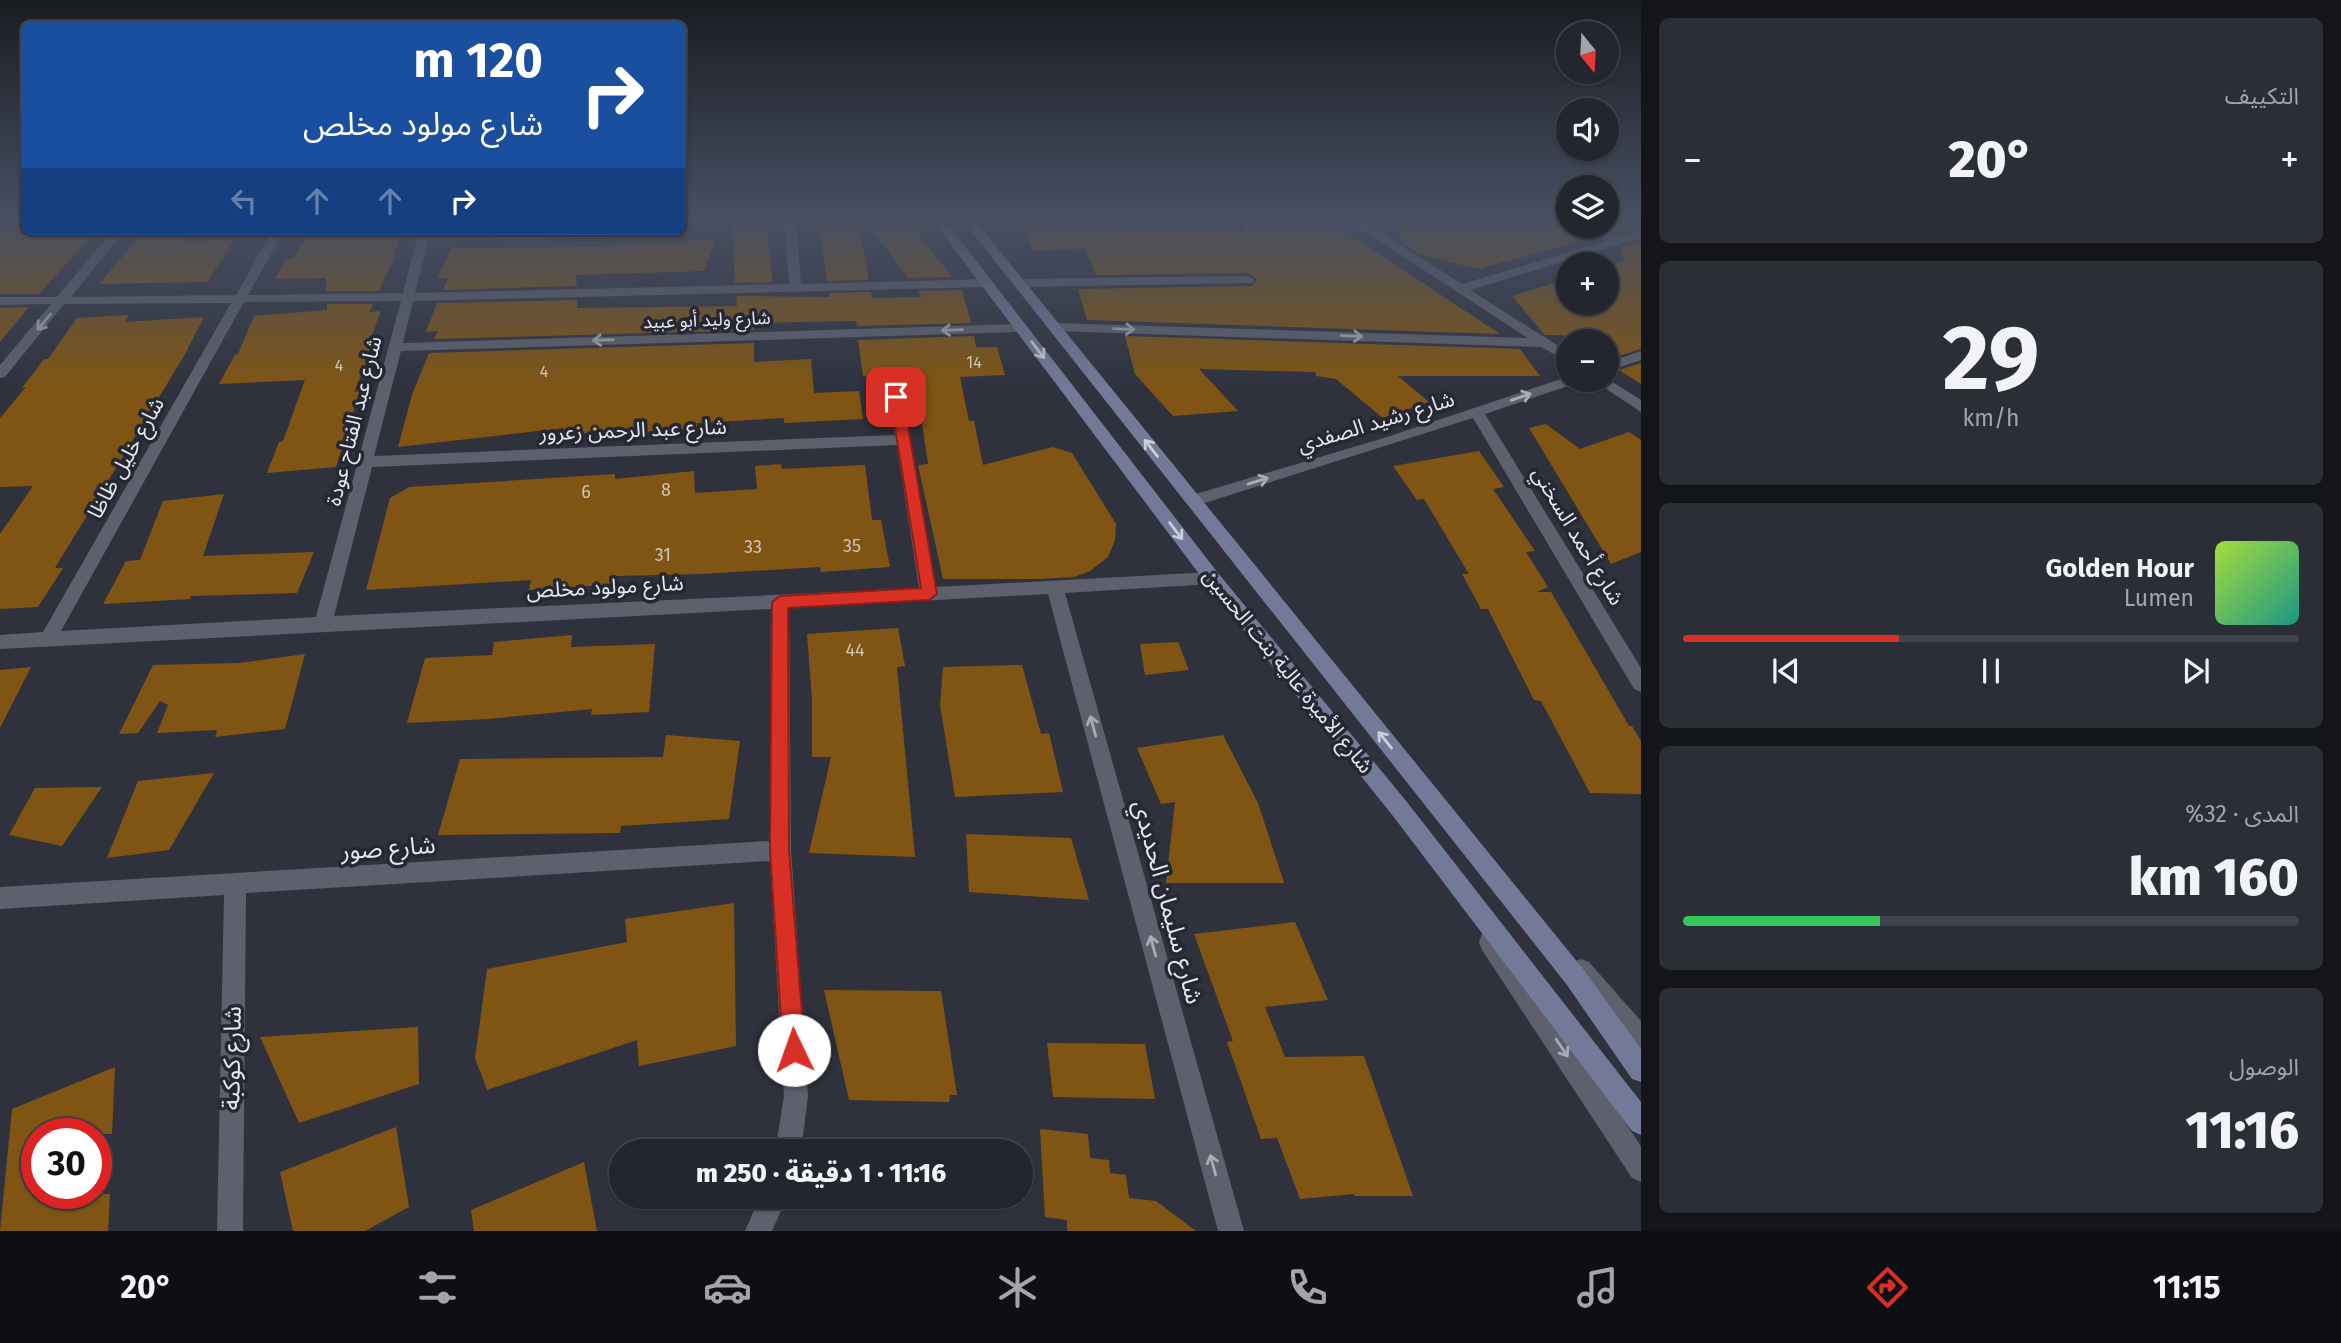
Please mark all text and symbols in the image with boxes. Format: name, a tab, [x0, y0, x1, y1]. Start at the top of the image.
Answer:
north arrow	[1556, 21, 1619, 84]
map controls	[1556, 21, 1619, 392]
text: 120 m	[413, 31, 543, 90]
icon: right	[567, 49, 658, 140]
text: التكييف	[2225, 82, 2299, 110]
button: sound	[1556, 98, 1619, 161]
text: شارع مولود مخلص	[303, 105, 543, 143]
text: 20°	[1948, 128, 2034, 191]
text: −	[1683, 137, 1702, 183]
text: +	[2280, 137, 2299, 183]
button: layers	[1556, 175, 1619, 238]
icon: left	[225, 182, 263, 220]
icon: ahead	[298, 182, 336, 220]
icon: ahead	[371, 182, 409, 220]
icon: right	[444, 182, 482, 220]
button: +	[1556, 252, 1619, 315]
text: 29	[1942, 304, 2040, 413]
street label: شارع وليد أبو عبيد	[643, 307, 771, 336]
one-way arrow	[36, 312, 52, 330]
one-way arrow	[1113, 322, 1136, 335]
one-way arrow	[941, 323, 964, 337]
button: −	[1556, 329, 1619, 392]
one-way arrow	[1340, 330, 1363, 343]
street label: شارع عبد الفتاح عودة	[320, 334, 390, 509]
one-way arrow	[591, 334, 614, 347]
one-way arrow	[1030, 341, 1045, 359]
house number: 14	[966, 353, 982, 372]
house number: 4	[335, 356, 344, 375]
house number: 4	[540, 362, 549, 381]
pin	[866, 367, 926, 427]
icon: arrive	[877, 378, 915, 416]
street label: شارع رشيد الصفدي	[1294, 386, 1458, 461]
one-way arrow	[1510, 390, 1532, 403]
street label: شارع خليل ظاظا	[82, 393, 172, 524]
text: km/h	[1963, 404, 2019, 432]
street label: شارع عبد الرحمن زعرور	[538, 414, 727, 448]
one-way arrow	[1144, 439, 1159, 458]
street label: شارع أحمد السخني	[1524, 462, 1630, 611]
one-way arrow	[1246, 473, 1268, 486]
house number: 8	[661, 479, 671, 501]
house number: 6	[581, 481, 591, 503]
one-way arrow	[1169, 521, 1184, 540]
house number: 35	[843, 535, 861, 557]
house number: 33	[744, 536, 762, 558]
house number: 31	[655, 544, 671, 566]
text: Golden Hour	[2046, 553, 2194, 584]
street label: شارع الأميرة عالية بنت الحسين	[1196, 563, 1379, 780]
street label: شارع مولود مخلص	[526, 570, 684, 606]
text: Lumen	[2124, 584, 2194, 612]
house number: 44	[845, 639, 865, 661]
icon: previous	[1767, 652, 1805, 690]
icon: pause	[1972, 652, 2010, 690]
icon: next	[2177, 652, 2215, 690]
one-way arrow	[1085, 716, 1098, 738]
one-way arrow	[1377, 732, 1392, 750]
street label: شارع سليمان الحديدي	[1123, 797, 1209, 1008]
text: المدى · 32%	[2185, 800, 2299, 828]
street label: شارع صور	[339, 831, 437, 868]
text: 160 km	[2129, 846, 2299, 909]
one-way arrow	[1145, 935, 1158, 957]
street label: شارع كوكبة	[217, 1006, 250, 1110]
position arrow	[757, 1013, 831, 1087]
one-way arrow	[1555, 1038, 1569, 1057]
text: الوصول	[2229, 1053, 2299, 1081]
text: 11:16	[2186, 1099, 2299, 1162]
speed limit sign: 30	[21, 1118, 112, 1209]
one-way arrow	[1205, 1154, 1218, 1176]
text: 11:16 · 1 دقيقة · 250 m	[696, 1158, 946, 1189]
icon: filters	[413, 1263, 462, 1312]
icon: car	[703, 1263, 752, 1312]
icon: climate	[993, 1263, 1042, 1312]
icon: phone	[1283, 1263, 1332, 1312]
icon: music	[1573, 1263, 1622, 1312]
icon: directions	[1863, 1263, 1912, 1312]
text: 20°	[121, 1268, 172, 1306]
text: 11:15	[2153, 1268, 2221, 1306]

